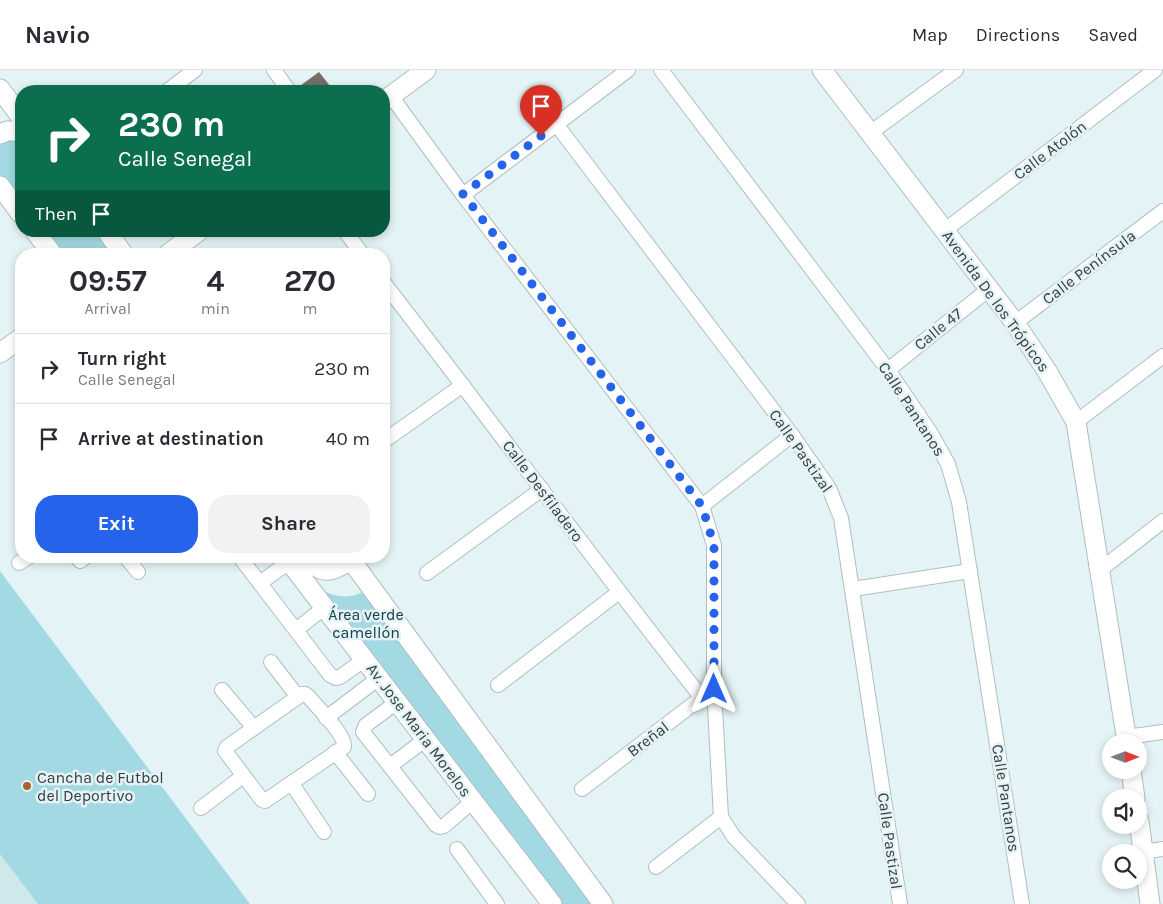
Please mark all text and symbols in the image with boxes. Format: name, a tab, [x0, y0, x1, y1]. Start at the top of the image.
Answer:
text: Navio	[25, 21, 90, 49]
text: Map	[912, 24, 948, 46]
text: Directions	[976, 24, 1060, 46]
text: Saved	[1088, 24, 1138, 46]
pin	[520, 85, 562, 136]
icon: arrive	[527, 92, 555, 120]
text: 230 m	[118, 104, 225, 145]
icon: right	[35, 105, 100, 170]
street label: Calle Atolón	[1010, 116, 1090, 184]
text: Calle Senegal	[118, 146, 252, 172]
icon: arrive	[87, 200, 115, 228]
text: Then	[35, 203, 77, 225]
street label: Avenida De los Trópicos	[938, 226, 1054, 376]
street label: Calle Península	[1039, 226, 1139, 308]
text: 09:57	[69, 263, 147, 299]
text: 4	[206, 263, 224, 299]
text: 270	[284, 263, 336, 299]
text: Arrival	[84, 299, 131, 318]
text: min	[201, 299, 230, 318]
text: m	[303, 299, 317, 318]
street label: Calle 47	[910, 304, 966, 354]
text: Turn right	[78, 348, 167, 370]
icon: right	[35, 355, 63, 383]
text: 230 m	[314, 358, 370, 380]
street label: Calle Pantanos	[874, 358, 950, 460]
text: Calle Senegal	[78, 370, 176, 389]
street label: Calle Pastizal	[765, 406, 837, 496]
icon: arrive	[35, 425, 63, 453]
text: Arrive at destination	[78, 428, 264, 450]
text: 40 m	[326, 428, 370, 450]
street label: Calle Desfiladero	[499, 436, 587, 546]
button: Exit	[35, 495, 198, 553]
button: Share	[208, 495, 370, 553]
park label: Área verde camellón	[328, 605, 404, 642]
street label: Av. Jose Maria Morelos	[362, 659, 476, 801]
position arrow	[687, 662, 739, 714]
street label: Breñal	[624, 717, 672, 761]
north arrow	[1102, 734, 1148, 779]
map controls	[1102, 734, 1147, 889]
street label: Calle Pantanos	[988, 743, 1024, 853]
place label: Cancha de Futbol del Deportivo	[37, 768, 164, 805]
marker: Cancha de Futbol del Deportivo	[21, 780, 33, 792]
button: sound	[1102, 789, 1147, 834]
street label: Calle Pastizal	[874, 791, 906, 891]
button: search	[1102, 844, 1147, 889]

